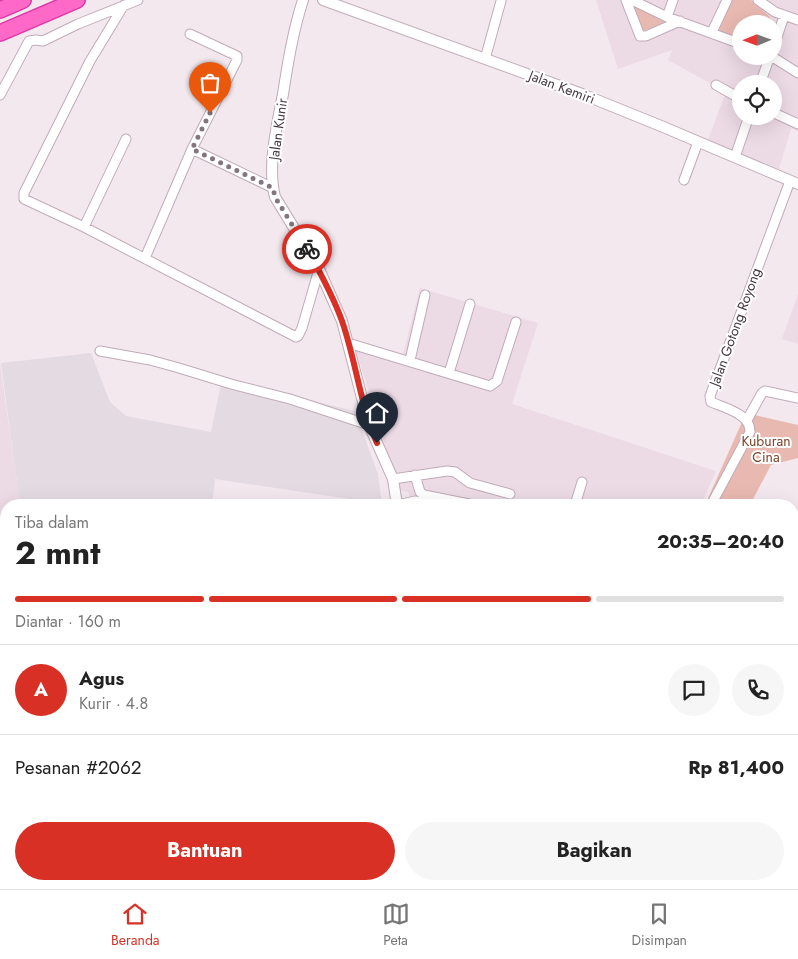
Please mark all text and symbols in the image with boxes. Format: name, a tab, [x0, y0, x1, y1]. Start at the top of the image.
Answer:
north arrow	[732, 15, 782, 65]
map controls	[732, 15, 782, 125]
pin	[189, 62, 231, 113]
street label: Jalan Kemiri	[524, 65, 598, 109]
icon: bag	[196, 69, 224, 97]
button: locate	[732, 75, 782, 125]
street label: Jalan Kunir	[263, 97, 292, 163]
courier	[282, 224, 332, 274]
icon: bike	[293, 235, 321, 263]
street label: Jalan Gotong Royong	[704, 265, 766, 391]
pin	[356, 392, 398, 443]
icon: home	[363, 399, 391, 427]
park label: Kuburan Cina	[741, 431, 791, 467]
text: Tiba dalam	[15, 511, 89, 534]
text: 20:35–20:40	[657, 528, 784, 555]
text: 2 mnt	[15, 530, 100, 576]
text: Diantar · 160 m	[15, 610, 121, 633]
button: chat	[668, 664, 720, 716]
button: phone	[732, 664, 784, 716]
text: Agus	[79, 665, 124, 692]
text: A	[34, 676, 48, 703]
text: Kurir · 4.8	[79, 692, 148, 715]
text: Pesanan #2062	[15, 754, 142, 781]
text: Rp 81,400	[688, 754, 784, 781]
button: Bantuan	[15, 822, 395, 880]
button: Bagikan	[405, 822, 784, 880]
tab: Beranda	[111, 900, 160, 950]
tab: Peta	[382, 900, 410, 950]
tab: Disimpan	[632, 900, 687, 950]

